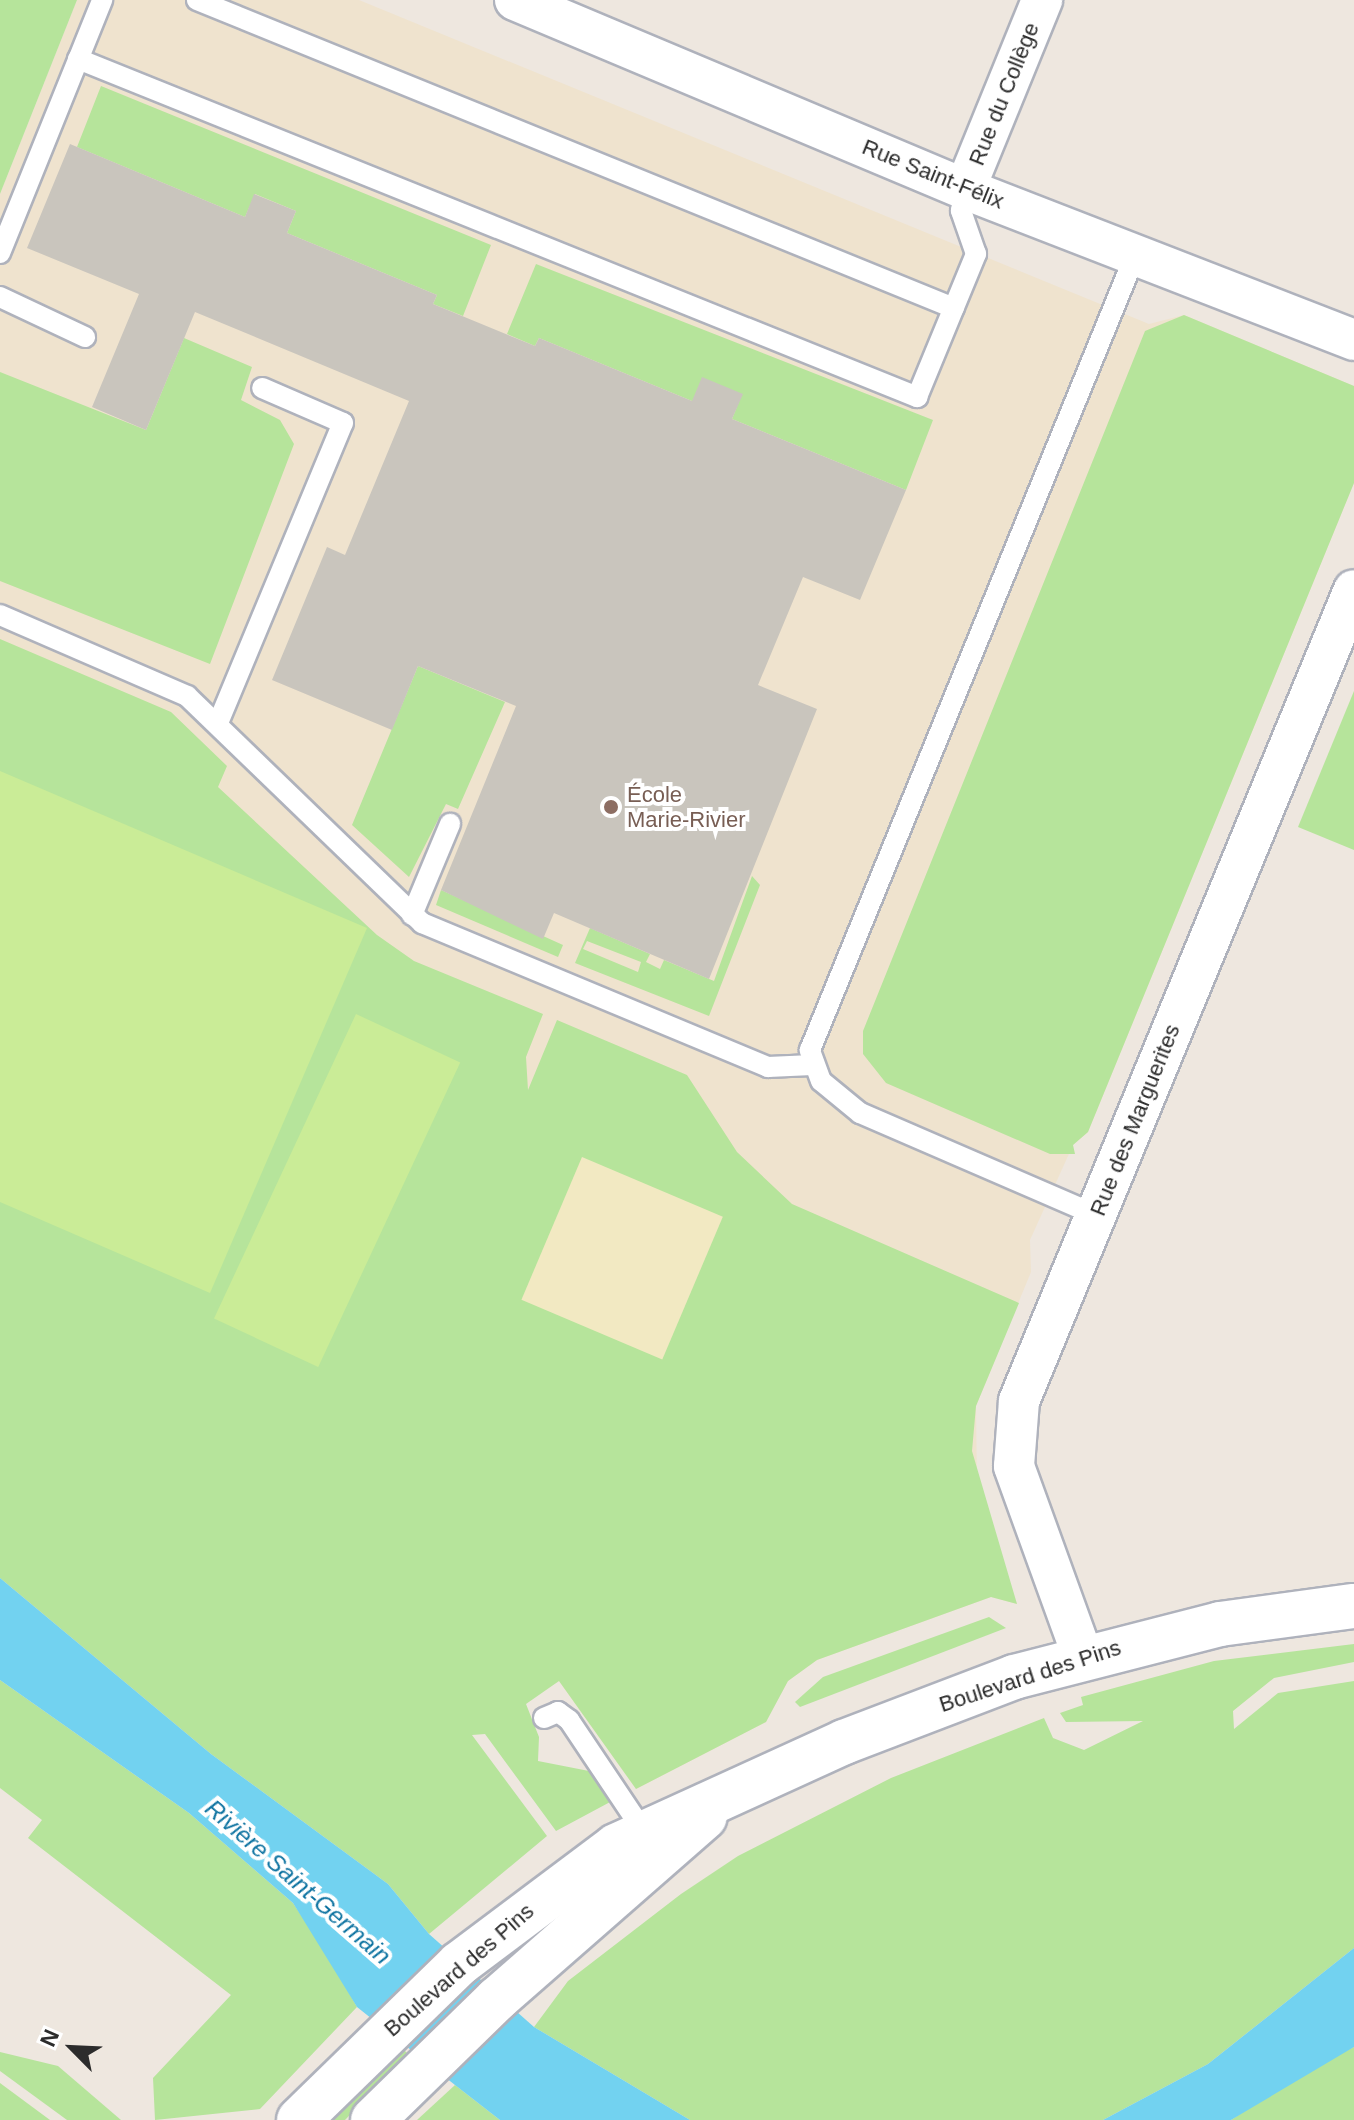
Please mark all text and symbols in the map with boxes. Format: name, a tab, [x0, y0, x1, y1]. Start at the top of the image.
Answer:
street label: Rue du Collège	[963, 19, 1045, 169]
street label: Rue Saint-Félix	[858, 134, 1008, 214]
place label: École Marie-Rivier	[627, 781, 746, 832]
marker: École Marie-Rivier	[602, 798, 620, 816]
street label: Rue des Marguerites	[1085, 1020, 1185, 1220]
street label: Boulevard des Pins	[936, 1634, 1124, 1718]
water label: Rivière Saint-Germain	[199, 1794, 397, 1970]
street label: Boulevard des Pins	[379, 1898, 539, 2042]
north arrow	[32, 2008, 112, 2088]
text: N	[35, 2026, 64, 2050]

